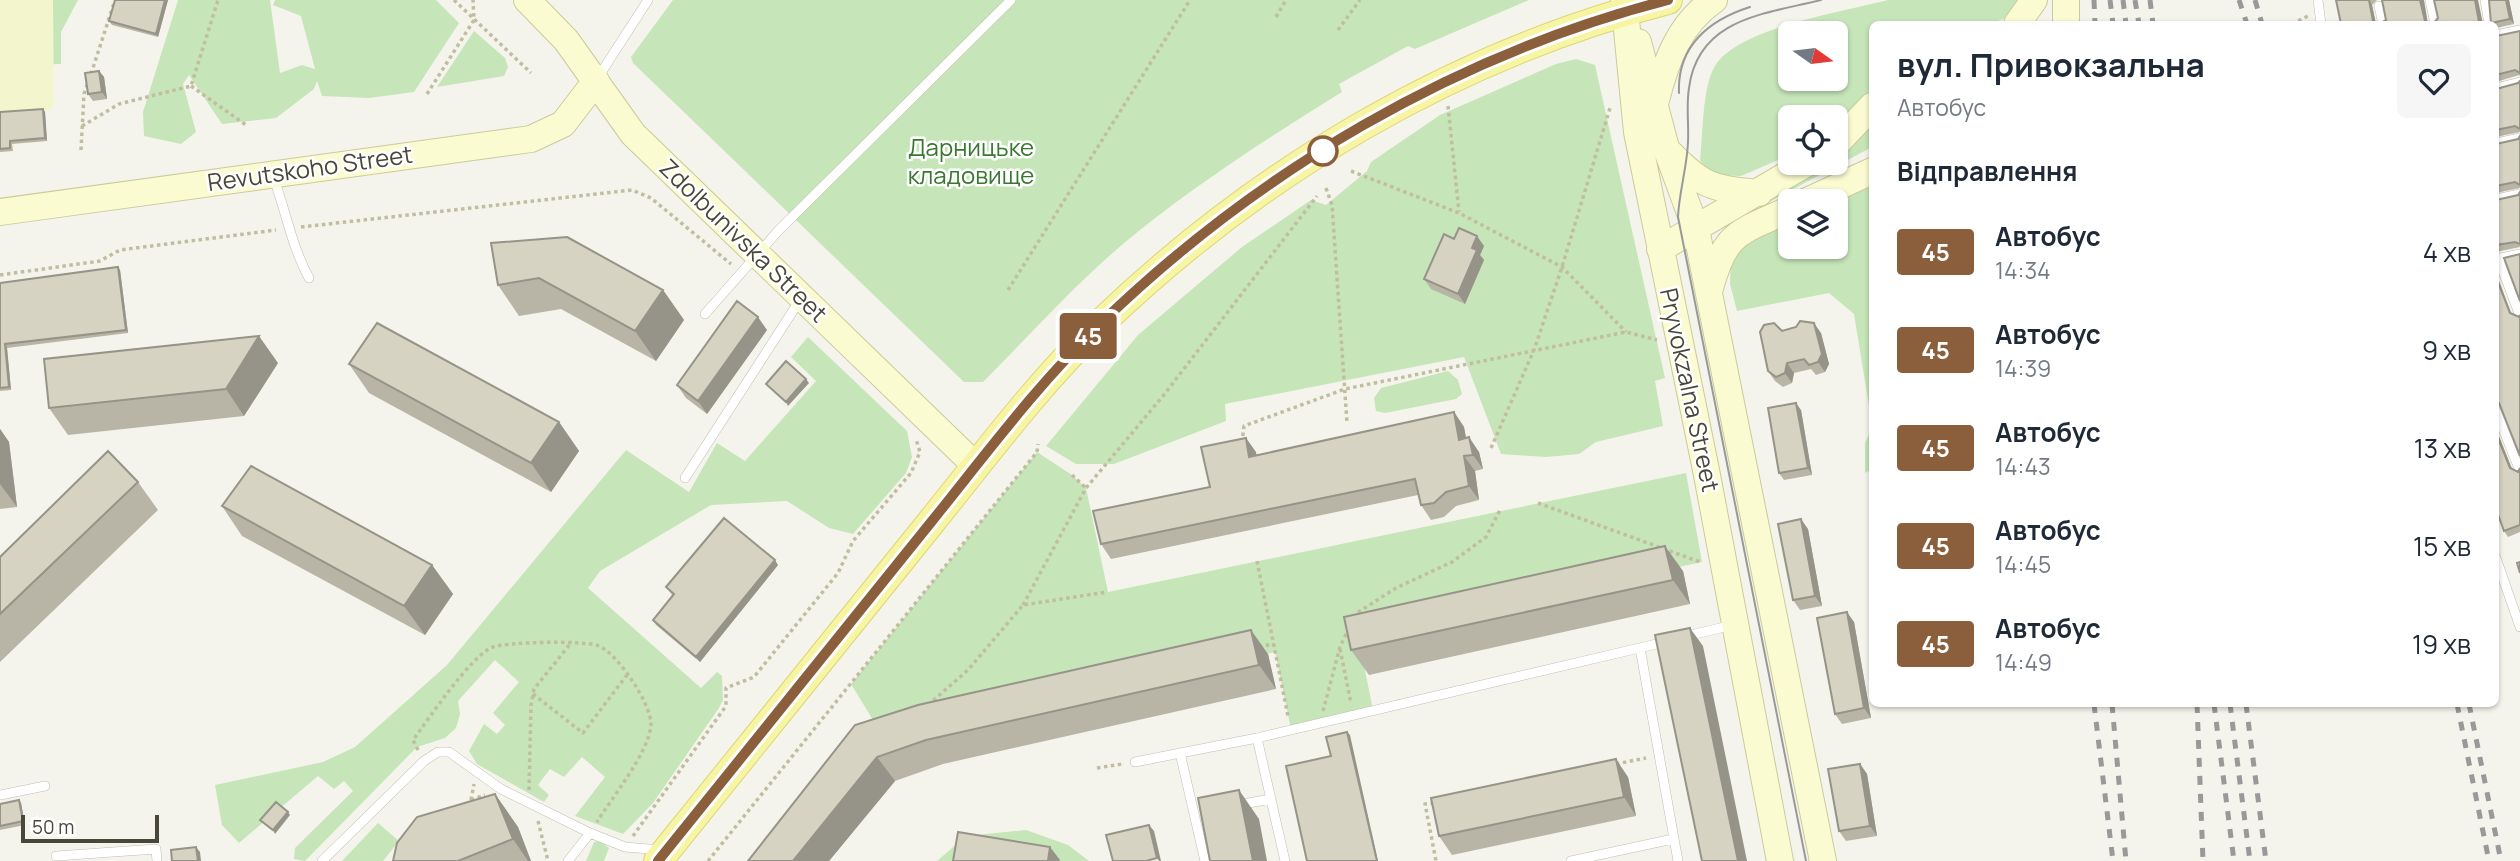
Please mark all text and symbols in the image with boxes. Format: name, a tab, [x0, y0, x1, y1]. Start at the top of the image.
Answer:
north arrow	[1778, 21, 1848, 91]
map controls	[1778, 21, 1848, 259]
text: вул. Привокзальна	[1897, 42, 2205, 87]
button: heart	[2397, 44, 2471, 118]
text: Автобус	[1897, 91, 1986, 123]
button: locate	[1778, 105, 1848, 175]
park label: Дарницьке кладовище	[908, 130, 1034, 191]
unlabelled marker	[1308, 136, 1338, 166]
street label: Revutskoho Street	[205, 137, 415, 198]
street label: Zdolbunivska Street	[653, 151, 835, 329]
text: Відправлення	[1897, 153, 2077, 189]
button: layers	[1778, 189, 1848, 259]
text: Автобус	[1995, 218, 2101, 254]
text: 4 хв	[2423, 234, 2471, 270]
text: 45	[1921, 235, 1950, 268]
text: 14:34	[1995, 254, 2051, 286]
street label: Pryvokzalna Street	[1653, 285, 1728, 494]
line badge: 45	[1056, 313, 1120, 359]
text: Автобус	[1995, 316, 2101, 352]
text: 45	[1074, 319, 1102, 352]
text: 9 хв	[2422, 332, 2471, 368]
text: 45	[1921, 333, 1950, 366]
text: 14:39	[1995, 352, 2051, 384]
text: Автобус	[1995, 414, 2101, 450]
text: 13 хв	[2414, 430, 2471, 466]
text: 45	[1921, 431, 1950, 464]
text: 14:43	[1995, 450, 2051, 482]
text: Автобус	[1995, 512, 2101, 548]
text: 15 хв	[2413, 528, 2471, 564]
text: 45	[1921, 529, 1950, 562]
text: 14:45	[1995, 548, 2051, 580]
text: Автобус	[1995, 610, 2101, 646]
text: 19 хв	[2412, 626, 2471, 662]
text: 45	[1921, 627, 1950, 660]
text: 14:49	[1995, 646, 2052, 678]
scale bar	[21, 812, 159, 844]
text: 50 m	[32, 814, 74, 840]

